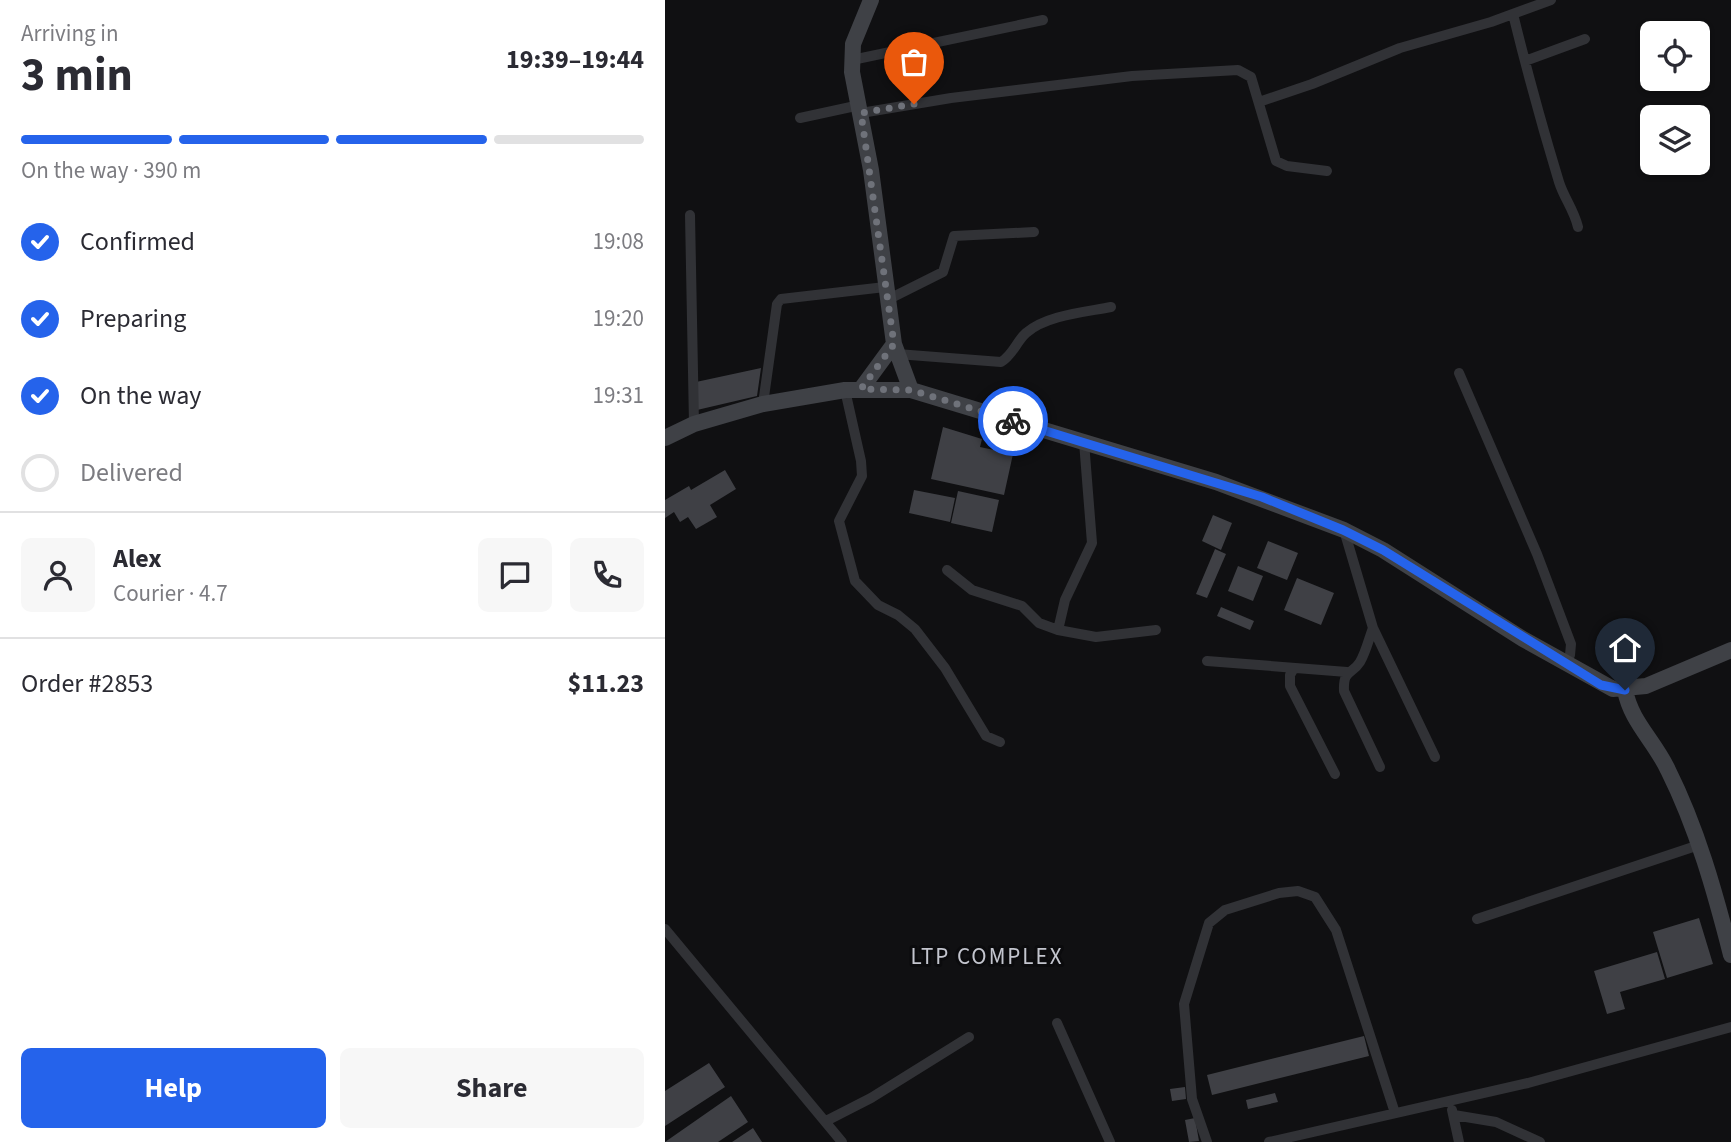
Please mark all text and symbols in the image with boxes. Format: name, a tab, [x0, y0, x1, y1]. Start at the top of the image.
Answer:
text: Arriving in	[21, 17, 119, 50]
map controls	[1640, 21, 1710, 175]
button: locate	[1640, 21, 1710, 91]
pin	[884, 32, 944, 104]
text: 19:39–19:44	[506, 41, 644, 78]
text: 3 min	[21, 43, 133, 108]
icon: bag	[895, 43, 933, 81]
button: layers	[1640, 105, 1710, 175]
text: On the way · 390 m	[21, 154, 201, 187]
icon: check	[21, 223, 59, 261]
text: Confirmed	[80, 223, 195, 260]
text: 19:08	[593, 225, 644, 258]
icon: check	[21, 300, 59, 338]
text: Preparing	[80, 300, 186, 337]
text: 19:20	[593, 302, 644, 335]
icon: check	[21, 377, 59, 415]
text: On the way	[80, 377, 201, 414]
text: 19:31	[593, 379, 644, 412]
courier	[978, 386, 1048, 456]
icon: bike	[994, 402, 1032, 440]
text: Delivered	[80, 454, 183, 491]
button: person	[21, 538, 95, 612]
button: chat	[478, 538, 552, 612]
button: phone	[570, 538, 644, 612]
text: Alex	[113, 540, 162, 577]
text: Courier · 4.7	[113, 577, 228, 610]
pin	[1595, 618, 1655, 690]
icon: home	[1606, 629, 1644, 667]
text: Order #2853	[21, 665, 153, 702]
text: $11.23	[568, 665, 644, 702]
district label: LTP COMPLEX	[911, 940, 1063, 973]
button: Help	[21, 1048, 326, 1128]
button: Share	[340, 1048, 644, 1128]

